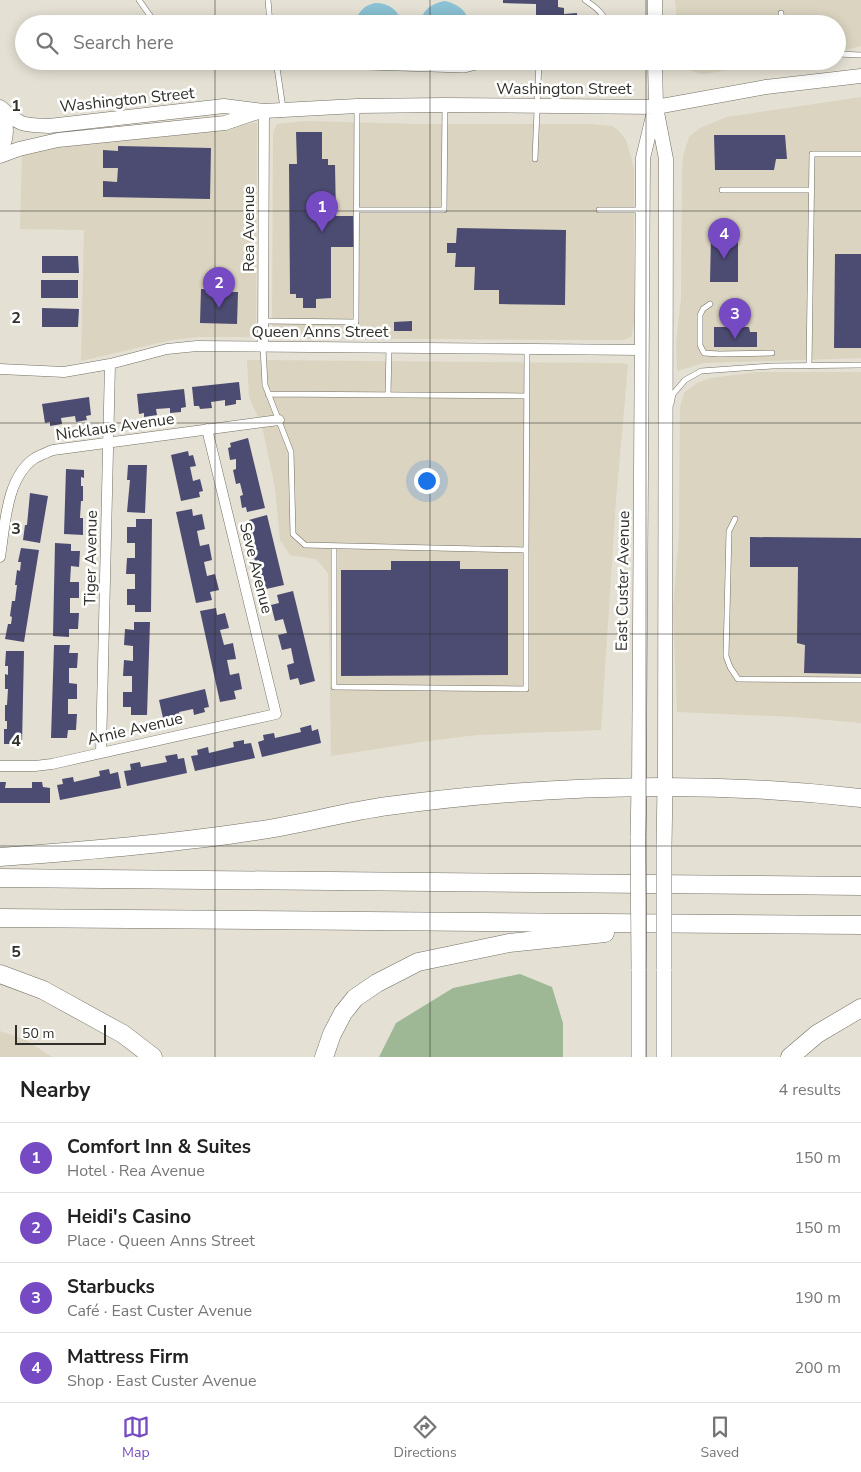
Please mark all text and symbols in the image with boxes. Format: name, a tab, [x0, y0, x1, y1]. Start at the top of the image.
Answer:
search box	[15, 15, 846, 70]
icon: search	[33, 29, 61, 57]
text: Search here	[73, 30, 174, 56]
street label: Washington Street	[496, 78, 632, 100]
street label: Washington Street	[59, 82, 196, 118]
text: 1	[11, 95, 21, 117]
street label: Rea Avenue	[238, 186, 260, 272]
pin: 1	[306, 191, 338, 232]
pin: 4	[708, 218, 740, 259]
pin: 2	[203, 267, 235, 308]
pin: 3	[719, 298, 751, 339]
text: 2	[11, 307, 21, 329]
street label: Queen Anns Street	[252, 321, 389, 343]
street label: Nicklaus Avenue	[54, 408, 176, 446]
your location	[414, 468, 440, 494]
street label: Tiger Avenue	[79, 510, 103, 606]
street label: East Custer Avenue	[611, 511, 635, 651]
text: 3	[11, 518, 21, 540]
street label: Seve Avenue	[234, 520, 278, 616]
street label: Arnie Avenue	[85, 707, 185, 751]
text: 4	[11, 730, 21, 752]
text: 5	[11, 941, 21, 963]
scale bar	[15, 1022, 106, 1045]
text: 50 m	[22, 1024, 54, 1043]
text: Nearby	[20, 1076, 90, 1104]
text: 4 results	[779, 1079, 841, 1101]
text: Comfort Inn & Suites	[67, 1134, 251, 1160]
text: 1	[31, 1147, 41, 1169]
text: 150 m	[794, 1147, 841, 1169]
text: Hotel · Rea Avenue	[67, 1160, 205, 1182]
text: Heidi's Casino	[67, 1204, 191, 1230]
text: 2	[31, 1217, 41, 1239]
text: 150 m	[794, 1217, 841, 1239]
text: Place · Queen Anns Street	[67, 1230, 255, 1252]
text: Starbucks	[67, 1274, 155, 1300]
text: 3	[31, 1287, 41, 1309]
text: 190 m	[794, 1287, 841, 1309]
text: Café · East Custer Avenue	[67, 1300, 252, 1322]
text: Mattress Firm	[67, 1344, 189, 1370]
text: 4	[31, 1357, 41, 1379]
text: 200 m	[794, 1357, 841, 1379]
text: Shop · East Custer Avenue	[67, 1370, 257, 1392]
tab: Map	[122, 1413, 150, 1462]
tab: Directions	[394, 1413, 457, 1462]
tab: Saved	[700, 1413, 739, 1462]

